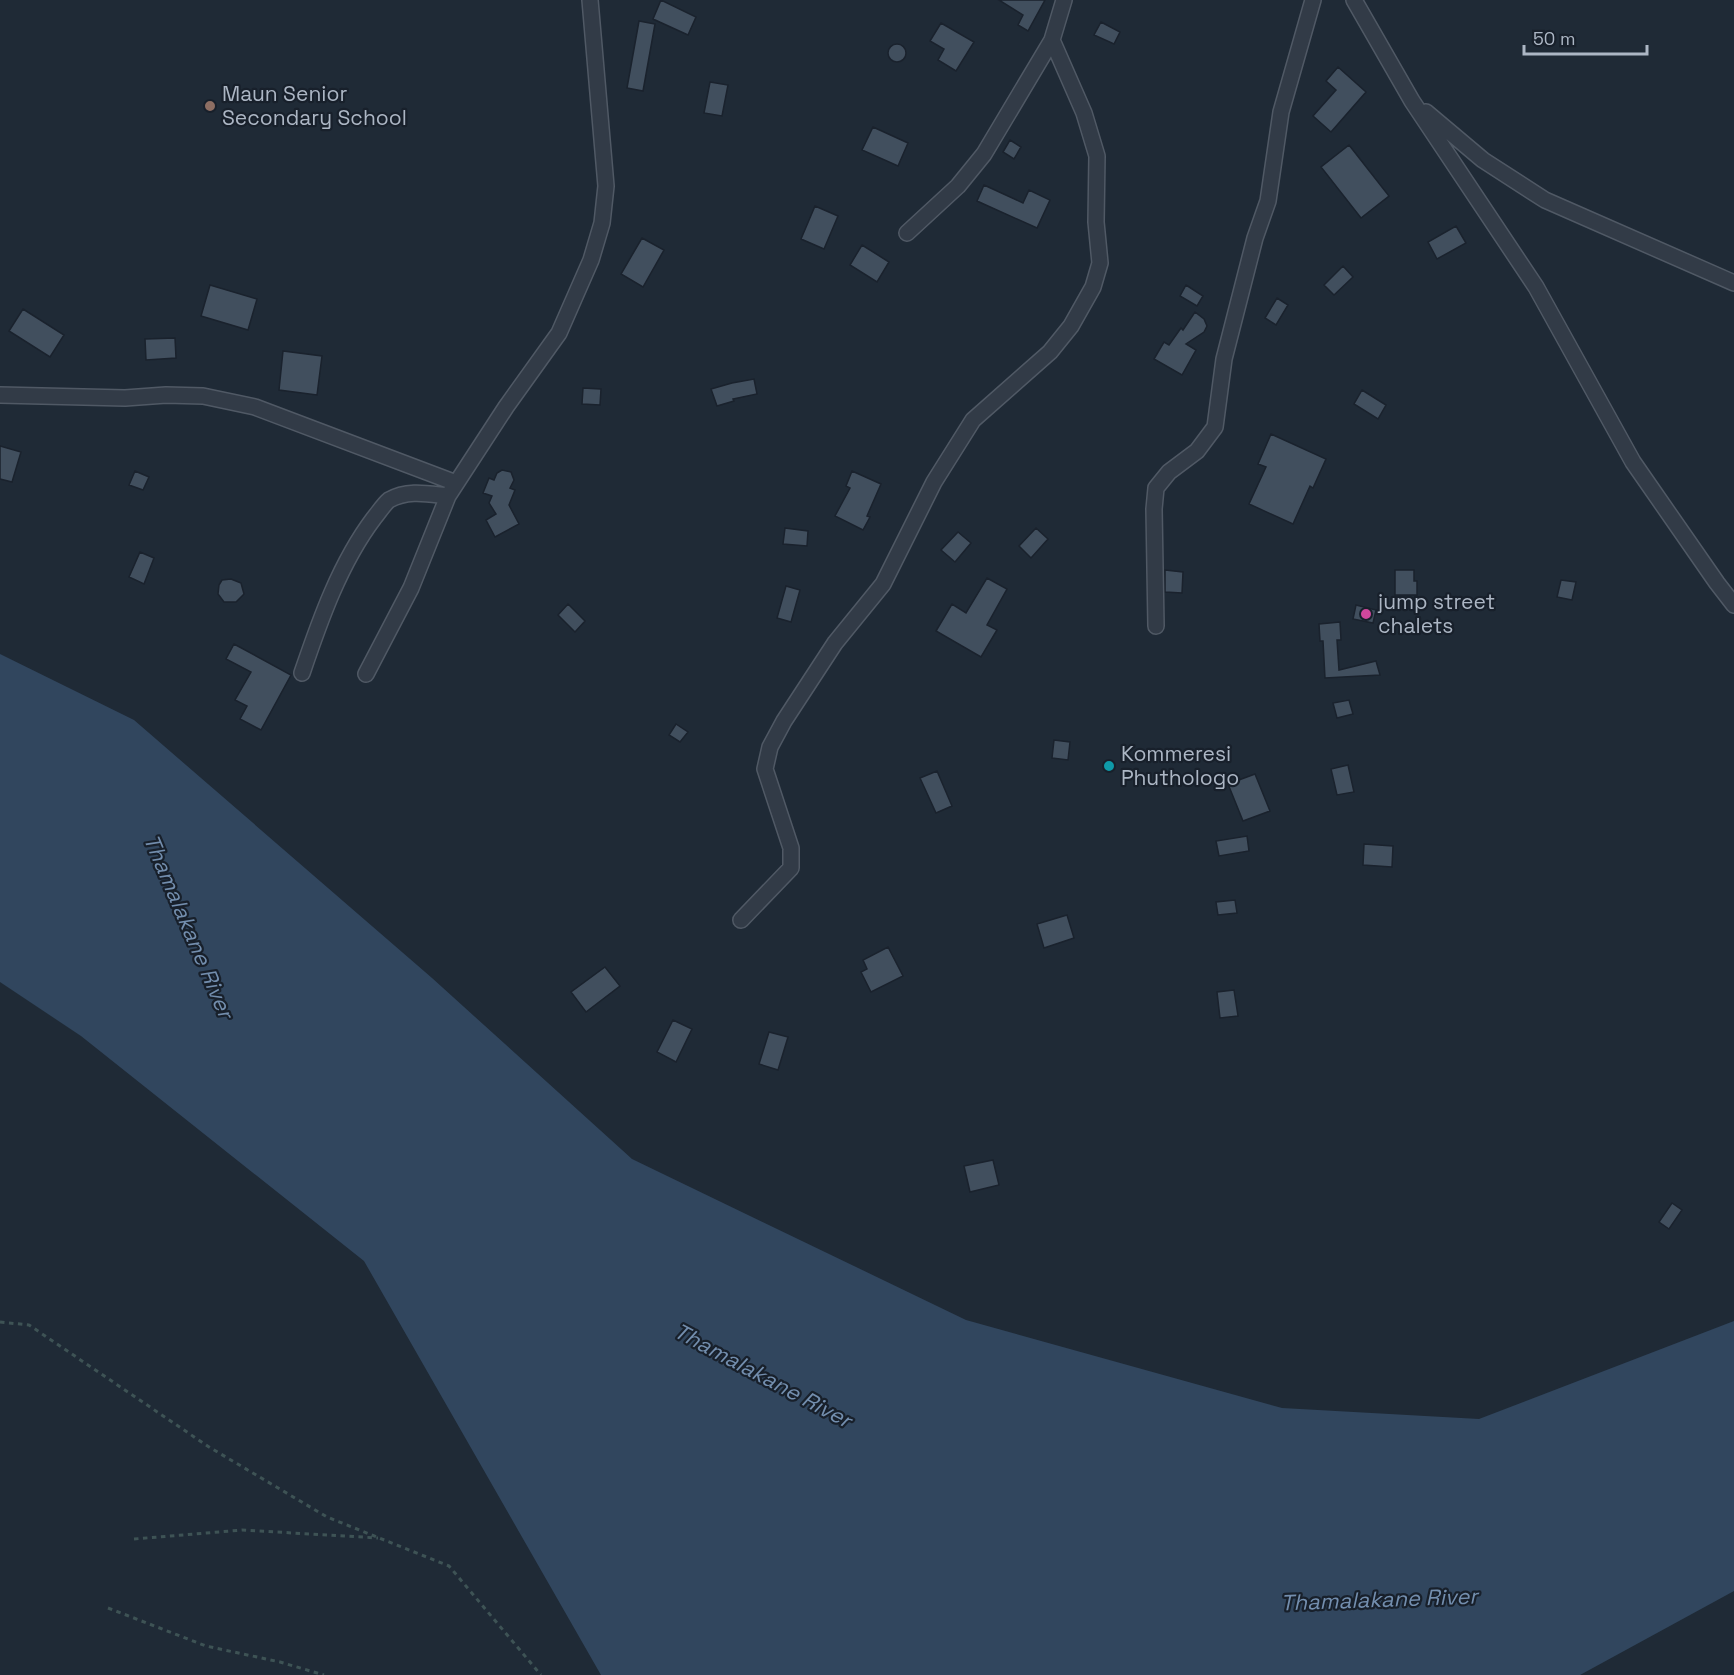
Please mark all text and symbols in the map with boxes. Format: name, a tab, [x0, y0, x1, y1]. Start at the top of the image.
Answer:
scale bar	[1524, 18, 1647, 56]
text: 50 m	[1533, 27, 1575, 50]
place label: Maun Senior Secondary School	[222, 80, 407, 131]
marker: Maun Senior Secondary School	[203, 99, 217, 113]
place label: jump street chalets	[1377, 588, 1495, 639]
marker: jump street chalets	[1359, 607, 1373, 621]
place label: Kommeresi Phuthologo	[1121, 740, 1239, 791]
marker: Kommeresi Phuthologo	[1102, 759, 1116, 773]
water label: Thamalakane River	[138, 830, 241, 1025]
water label: Thamalakane River	[669, 1316, 859, 1435]
water label: Thamalakane River	[1280, 1581, 1481, 1616]

